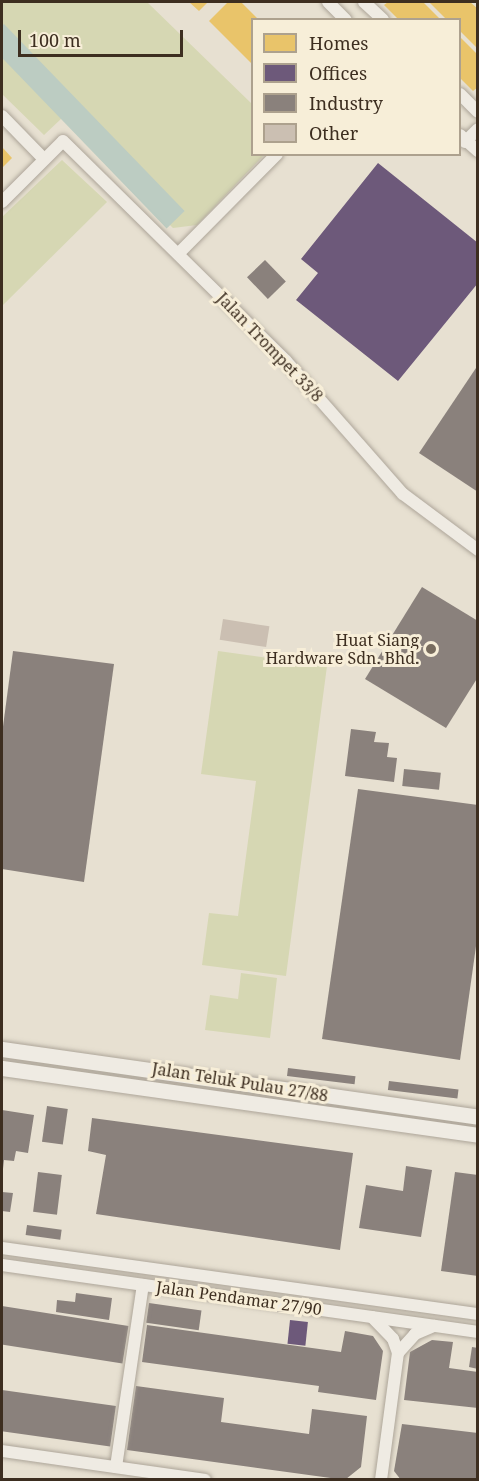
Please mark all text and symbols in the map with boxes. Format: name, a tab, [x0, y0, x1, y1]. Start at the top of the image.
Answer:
scale bar	[21, 18, 186, 56]
legend	[251, 18, 461, 156]
text: 100 m	[29, 28, 81, 52]
text: Homes	[309, 31, 368, 55]
text: Offices	[309, 61, 367, 85]
text: Industry	[309, 91, 383, 115]
text: Other	[309, 121, 358, 145]
street label: Jalan Trompet 33/8	[213, 288, 327, 406]
place label: Huat Siang Hardware Sdn. Bhd.	[265, 630, 419, 668]
marker: Huat Siang Hardware Sdn. Bhd.	[424, 642, 438, 656]
street label: Jalan Teluk Pulau 27/88	[151, 1059, 329, 1105]
street label: Jalan Pendamar 27/90	[155, 1277, 323, 1319]

